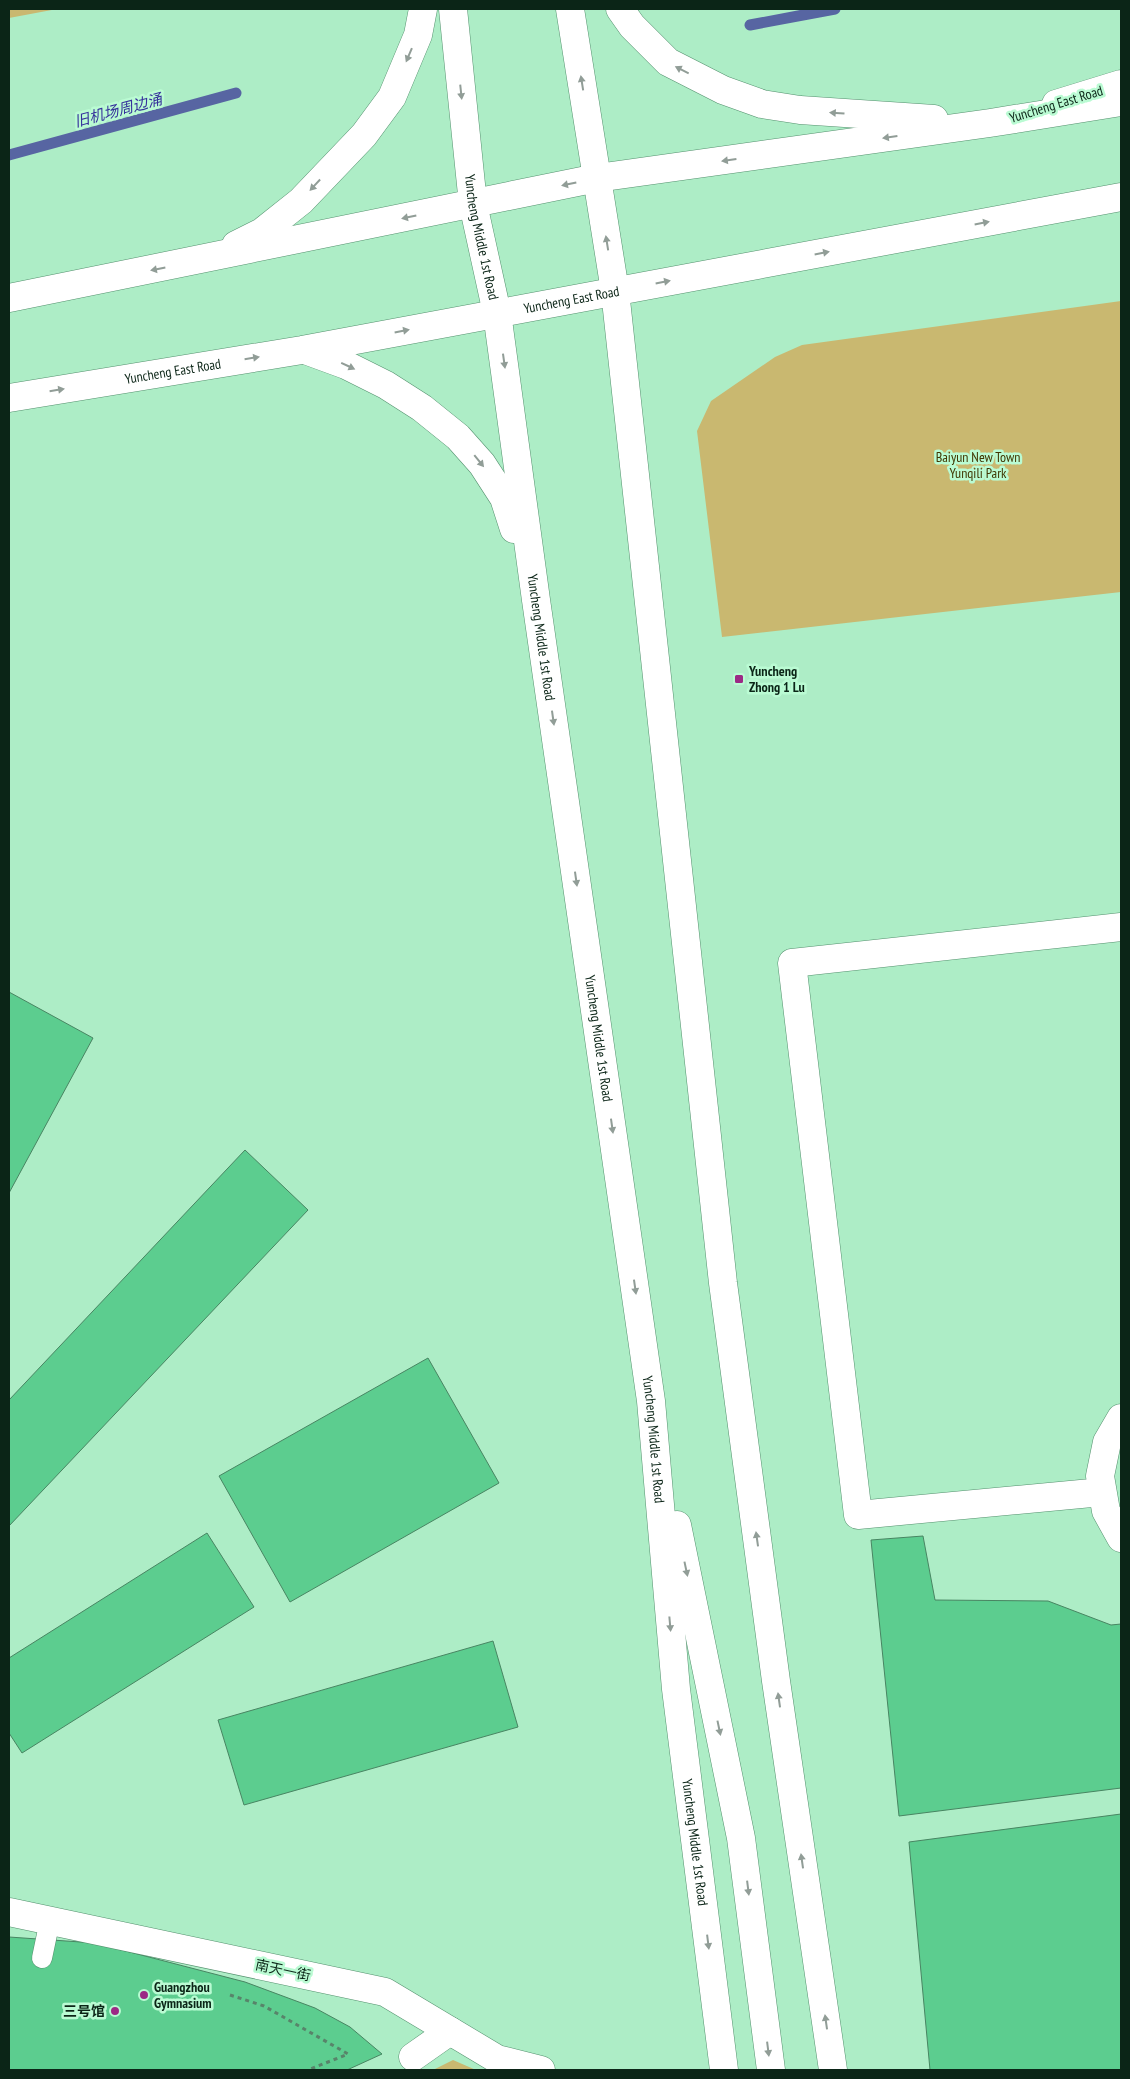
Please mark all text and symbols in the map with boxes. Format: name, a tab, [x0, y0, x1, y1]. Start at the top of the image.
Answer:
one-way arrow	[405, 48, 413, 62]
one-way arrow	[675, 66, 690, 74]
one-way arrow	[578, 74, 586, 90]
street label: Yuncheng East Road	[1007, 81, 1105, 127]
one-way arrow	[457, 84, 465, 100]
water label: 旧机场周边涌	[72, 89, 166, 131]
one-way arrow	[829, 108, 845, 116]
one-way arrow	[882, 133, 898, 141]
one-way arrow	[721, 156, 737, 164]
street label: Yuncheng Middle 1st Road	[461, 173, 503, 302]
one-way arrow	[309, 179, 321, 191]
one-way arrow	[561, 180, 576, 188]
one-way arrow	[402, 213, 417, 221]
one-way arrow	[975, 219, 990, 227]
one-way arrow	[603, 235, 611, 251]
one-way arrow	[815, 248, 831, 256]
one-way arrow	[150, 265, 165, 273]
one-way arrow	[655, 278, 671, 286]
street label: Yuncheng East Road	[522, 282, 621, 317]
one-way arrow	[394, 326, 410, 334]
one-way arrow	[244, 353, 260, 361]
street label: Yuncheng East Road	[123, 354, 222, 388]
one-way arrow	[500, 354, 508, 370]
one-way arrow	[341, 363, 355, 371]
one-way arrow	[49, 385, 65, 393]
park label: Baiyun New Town Yunqili Park	[936, 448, 1020, 482]
one-way arrow	[473, 454, 484, 467]
street label: Yuncheng Middle 1st Road	[524, 573, 559, 702]
place label: Yuncheng Zhong 1 Lu	[748, 662, 805, 696]
marker: Yuncheng Zhong 1 Lu	[733, 673, 745, 685]
one-way arrow	[549, 710, 557, 726]
one-way arrow	[572, 871, 580, 887]
street label: Yuncheng Middle 1st Road	[581, 974, 617, 1103]
one-way arrow	[608, 1118, 616, 1134]
one-way arrow	[631, 1279, 639, 1295]
street label: Yuncheng Middle 1st Road	[638, 1375, 669, 1504]
one-way arrow	[753, 1531, 761, 1547]
one-way arrow	[682, 1561, 690, 1576]
one-way arrow	[667, 1616, 675, 1632]
one-way arrow	[775, 1692, 783, 1708]
one-way arrow	[715, 1720, 723, 1736]
street label: Yuncheng Middle 1st Road	[678, 1778, 712, 1907]
one-way arrow	[798, 1853, 806, 1869]
one-way arrow	[744, 1880, 752, 1896]
one-way arrow	[704, 1934, 712, 1950]
street label: 南天一街	[254, 1955, 312, 1985]
place label: Guangzhou Gymnasium	[154, 1978, 212, 2012]
marker: Guangzhou Gymnasium	[138, 1989, 150, 2001]
place label: 三号馆	[63, 2002, 105, 2020]
marker: 三号馆	[109, 2005, 121, 2017]
one-way arrow	[821, 2014, 829, 2030]
one-way arrow	[764, 2041, 772, 2057]

